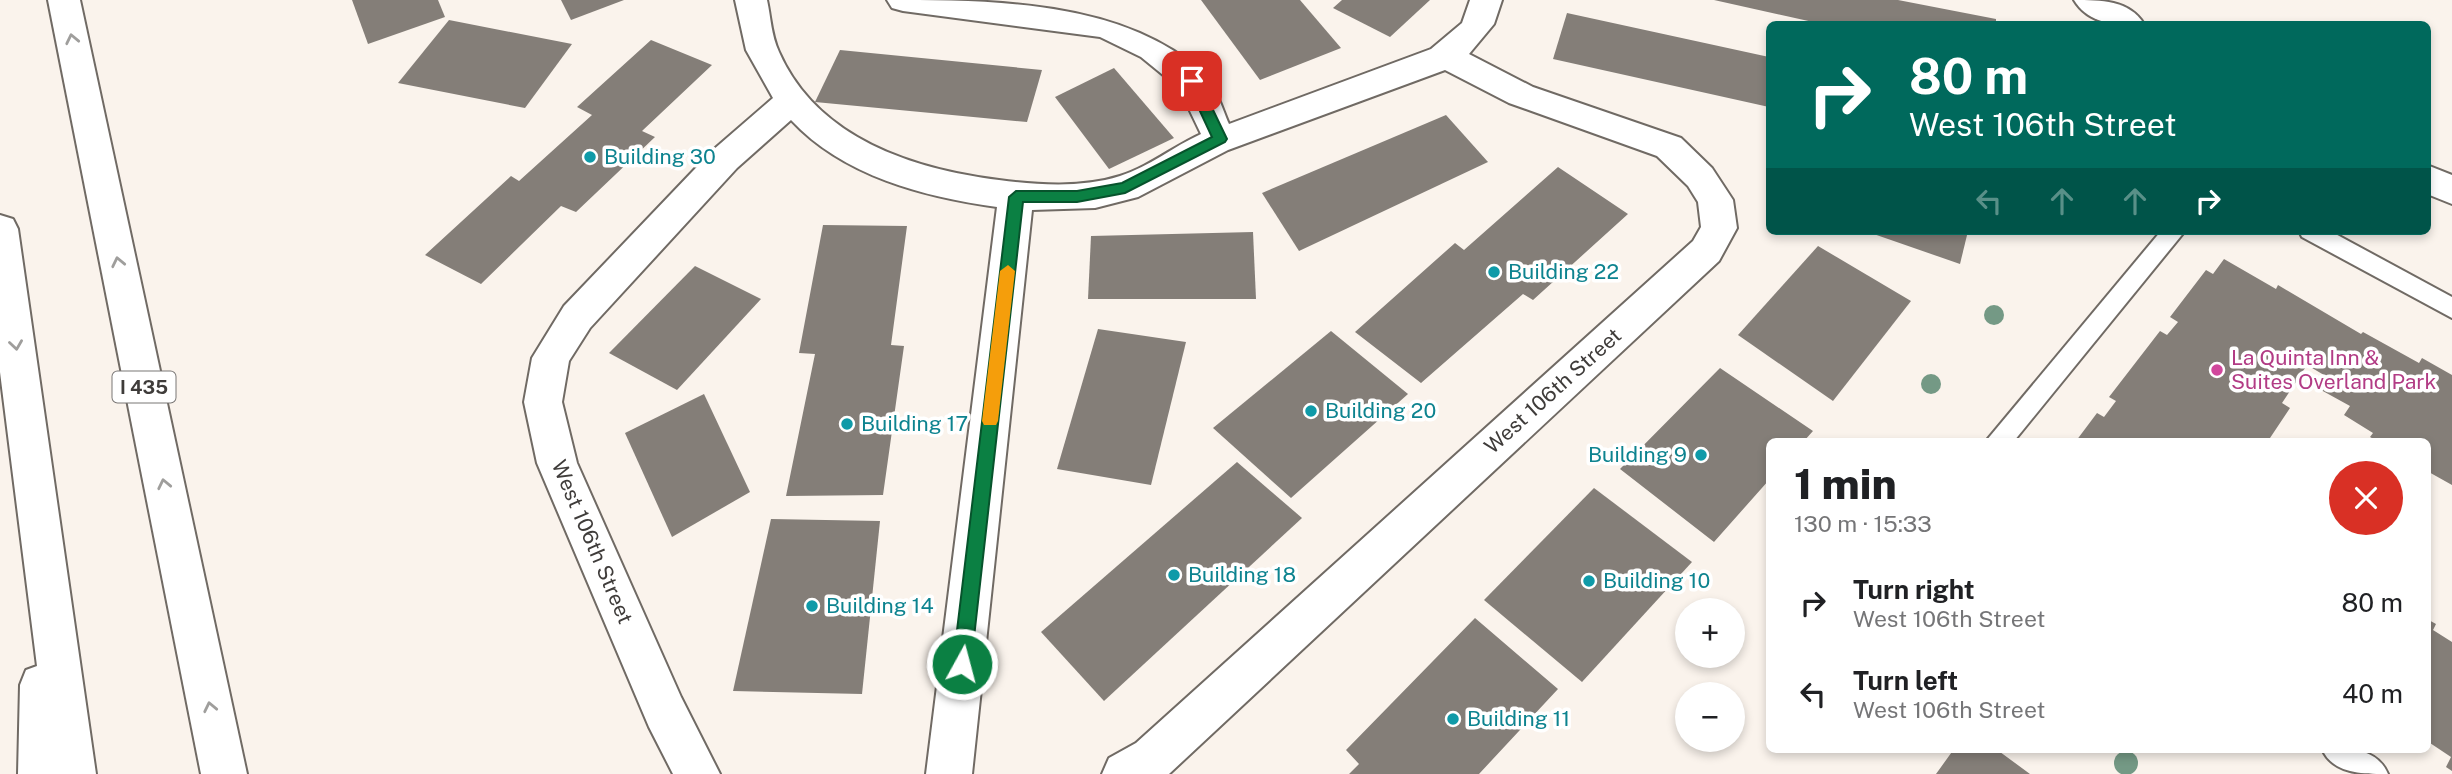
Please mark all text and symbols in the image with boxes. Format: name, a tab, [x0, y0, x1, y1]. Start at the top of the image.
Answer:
one-way arrow	[65, 33, 80, 45]
text: 80 m	[1909, 47, 2028, 105]
icon: right	[1794, 49, 1885, 140]
pin	[1162, 51, 1222, 111]
icon: arrive	[1173, 62, 1211, 100]
text: West 106th Street	[1909, 106, 2177, 143]
place label: Building 30	[604, 144, 716, 169]
marker: Building 30	[582, 149, 598, 165]
icon: left	[1970, 182, 2008, 220]
icon: ahead	[2043, 182, 2081, 220]
icon: ahead	[2116, 182, 2154, 220]
icon: right	[2189, 182, 2227, 220]
one-way arrow	[111, 256, 126, 268]
place label: Building 22	[1508, 259, 1619, 284]
marker: Building 22	[1486, 264, 1502, 280]
street label: West 106th Street	[1479, 323, 1626, 459]
one-way arrow	[8, 339, 23, 351]
place label: La Quinta Inn & Suites Overland Park	[2231, 345, 2436, 394]
marker: La Quinta Inn & Suites Overland Park	[2209, 362, 2225, 378]
road number: I 435	[113, 372, 176, 402]
place label: Building 20	[1325, 398, 1436, 423]
marker: Building 20	[1303, 403, 1319, 419]
place label: Building 17	[861, 411, 968, 436]
marker: Building 17	[839, 416, 855, 432]
place label: Building 9	[1588, 442, 1687, 467]
marker: Building 9	[1693, 447, 1709, 463]
street label: West 106th Street	[547, 456, 638, 628]
text: 1 min	[1794, 459, 1897, 508]
button: close	[2329, 461, 2403, 535]
one-way arrow	[158, 478, 173, 490]
text: 130 m · 15:33	[1794, 510, 1932, 537]
place label: Building 18	[1188, 562, 1296, 587]
marker: Building 18	[1166, 567, 1182, 583]
place label: Building 10	[1603, 568, 1710, 593]
marker: Building 10	[1581, 573, 1597, 589]
text: Turn right	[1853, 574, 1975, 605]
icon: right	[1794, 584, 1832, 622]
text: 80 m	[2342, 587, 2403, 618]
place label: Building 14	[826, 593, 934, 618]
marker: Building 14	[804, 598, 820, 614]
map controls	[1675, 598, 1745, 752]
button: +	[1675, 598, 1745, 668]
text: West 106th Street	[1853, 605, 2045, 632]
position arrow	[925, 627, 999, 701]
text: Turn left	[1853, 665, 1958, 696]
icon: left	[1794, 675, 1832, 713]
text: 40 m	[2342, 678, 2403, 709]
button: −	[1675, 682, 1745, 752]
text: West 106th Street	[1853, 696, 2045, 723]
one-way arrow	[204, 701, 219, 713]
place label: Building 11	[1467, 706, 1570, 731]
marker: Building 11	[1445, 711, 1461, 727]

